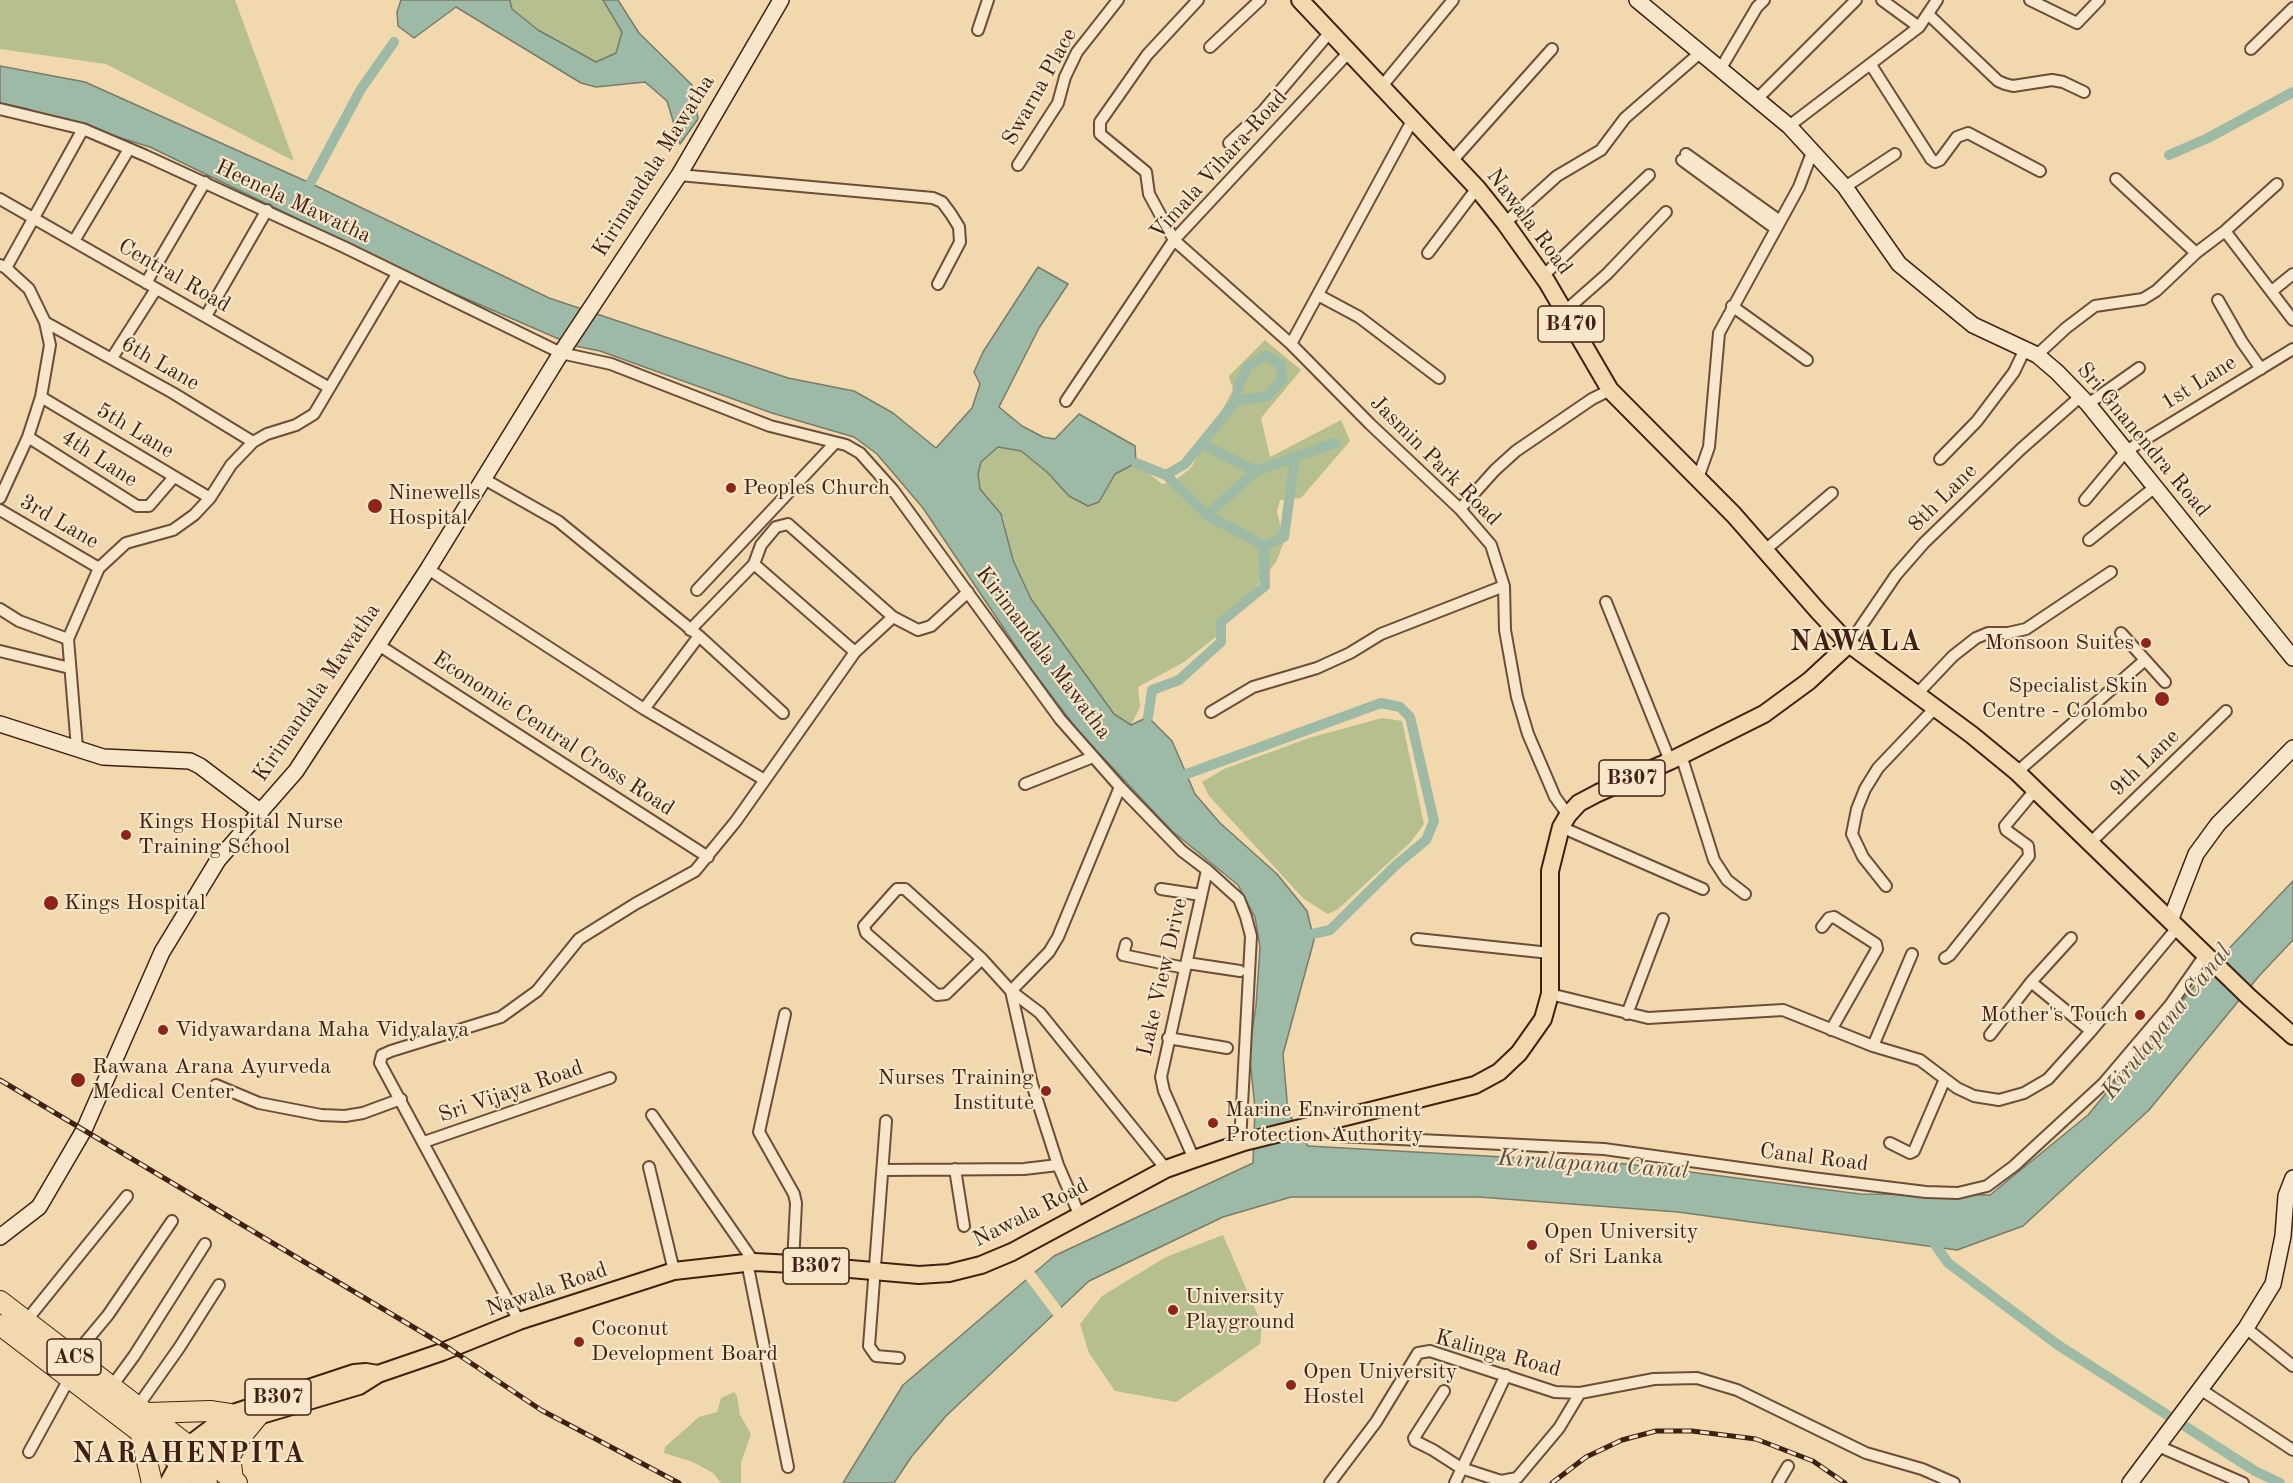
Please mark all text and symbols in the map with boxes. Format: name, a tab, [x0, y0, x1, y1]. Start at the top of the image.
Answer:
street label: Swarna Place	[997, 24, 1083, 150]
street label: Kirimandala Mawatha	[587, 70, 721, 262]
street label: Vimala Vihara Road	[1145, 84, 1293, 246]
street label: Heenela Mawatha	[211, 154, 375, 250]
street label: Nawala Road	[1480, 164, 1578, 280]
street label: Central Road	[113, 233, 235, 319]
road number: B470	[1538, 306, 1604, 342]
street label: 6th Lane	[116, 331, 204, 397]
street label: 1st Lane	[2156, 350, 2242, 416]
street label: Sri Gnanendra Road	[2071, 357, 2215, 523]
street label: Jasmin Park Road	[1364, 390, 1506, 532]
street label: 5th Lane	[91, 397, 179, 465]
street label: 4th Lane	[56, 424, 142, 494]
street label: 8th Lane	[1903, 458, 1983, 538]
place label: Peoples Church	[743, 475, 890, 501]
place label: Ninewells Hospital	[388, 480, 480, 532]
marker: Peoples Church	[724, 481, 738, 495]
street label: 3rd Lane	[15, 489, 103, 555]
marker: Ninewells Hospital	[366, 497, 384, 515]
street label: Kirimandala Mawatha	[969, 561, 1117, 745]
street label: Kirimandala Mawatha	[247, 599, 387, 787]
district label: NAWALA	[1790, 626, 1922, 660]
place label: Monsoon Suites	[1985, 630, 2134, 656]
marker: Monsoon Suites	[2139, 636, 2153, 650]
street label: Economic Central Cross Road	[427, 646, 679, 822]
place label: Specialist Skin Centre - Colombo	[1982, 673, 2148, 724]
marker: Specialist Skin Centre - Colombo	[2153, 690, 2171, 708]
street label: 9th Lane	[2105, 724, 2185, 802]
road number: B307	[1599, 760, 1665, 796]
place label: Kings Hospital Nurse Training School	[138, 809, 343, 860]
marker: Kings Hospital Nurse Training School	[119, 828, 133, 842]
place label: Kings Hospital	[64, 890, 206, 916]
marker: Kings Hospital	[42, 894, 60, 912]
street label: Lake View Drive	[1132, 895, 1194, 1059]
water label: Kirulapana Canal	[2096, 938, 2238, 1106]
place label: Mother's Touch	[1980, 1002, 2128, 1028]
marker: Mother's Touch	[2133, 1008, 2147, 1022]
place label: Vidyawardana Maha Vidyalaya	[175, 1017, 469, 1043]
marker: Vidyawardana Maha Vidyalaya	[156, 1023, 170, 1037]
place label: Rawana Arana Ayurveda Medical Center	[92, 1054, 331, 1106]
street label: Sri Vijaya Road	[435, 1055, 587, 1129]
place label: Nurses Training Institute	[878, 1065, 1034, 1116]
marker: Rawana Arana Ayurveda Medical Center	[69, 1071, 87, 1089]
marker: Nurses Training Institute	[1039, 1084, 1053, 1098]
place label: Marine Environment Protection Authority	[1225, 1097, 1423, 1148]
marker: Marine Environment Protection Authority	[1206, 1116, 1220, 1130]
street label: Canal Road	[1758, 1138, 1870, 1178]
water label: Kirulapana Canal	[1496, 1144, 1690, 1186]
street label: Nawala Road	[969, 1173, 1093, 1253]
place label: Open University of Sri Lanka	[1544, 1219, 1699, 1270]
marker: Open University of Sri Lanka	[1525, 1238, 1539, 1252]
road number: B307	[783, 1248, 849, 1284]
street label: Nawala Road	[483, 1257, 611, 1323]
place label: University Playground	[1185, 1284, 1295, 1336]
marker: University Playground	[1166, 1303, 1180, 1317]
place label: Coconut Development Board	[591, 1316, 778, 1368]
street label: Kalinga Road	[1432, 1325, 1564, 1383]
marker: Coconut Development Board	[572, 1335, 586, 1349]
road number: AC8	[47, 1339, 101, 1375]
place label: Open University Hostel	[1303, 1359, 1458, 1410]
marker: Open University Hostel	[1284, 1378, 1298, 1392]
road number: B307	[245, 1379, 311, 1415]
district label: NARAHENPITA	[72, 1438, 306, 1472]

